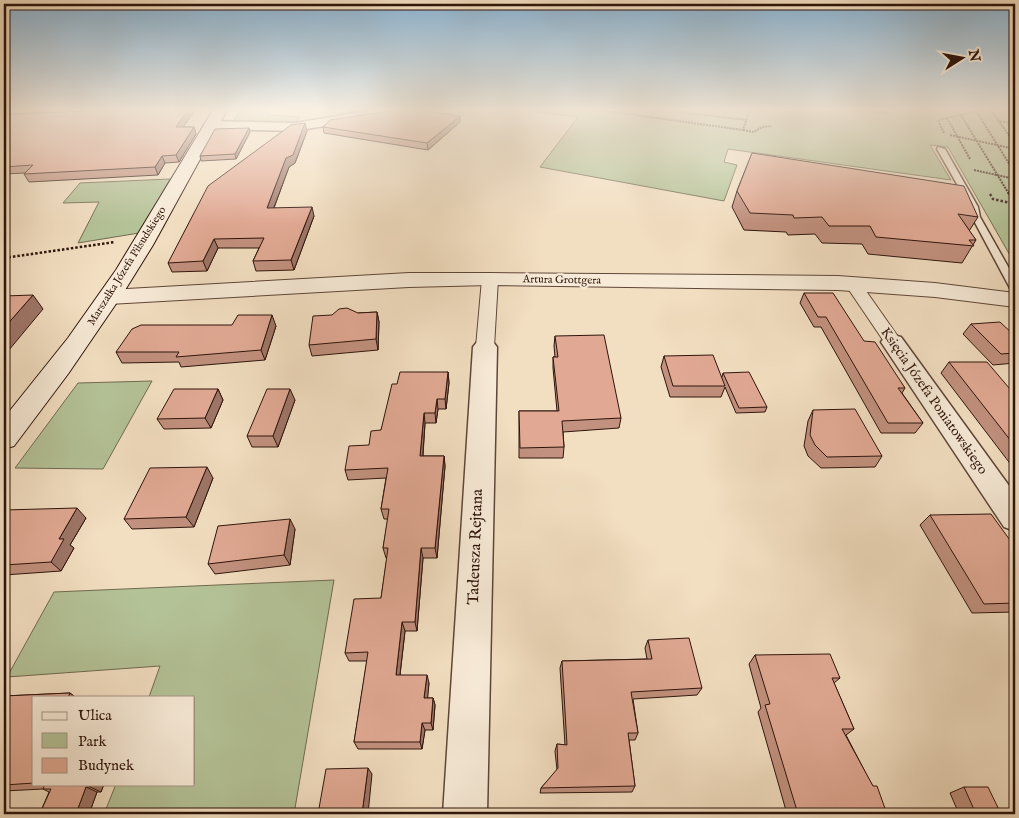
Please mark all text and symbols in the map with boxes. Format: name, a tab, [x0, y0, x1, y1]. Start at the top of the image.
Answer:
north arrow	[936, 32, 986, 82]
text: N	[964, 47, 984, 63]
street label: Marszałka Józefa Piłsudskiego	[85, 204, 169, 328]
street label: Artura Grottgera	[522, 272, 601, 288]
street label: Księcia Józefa Poniatowskiego	[876, 324, 992, 478]
street label: Tadeusza Rejtana	[464, 489, 488, 605]
legend	[32, 696, 195, 786]
text: Ulica	[78, 706, 112, 725]
text: Park	[78, 732, 108, 751]
text: Budynek	[78, 756, 135, 775]

